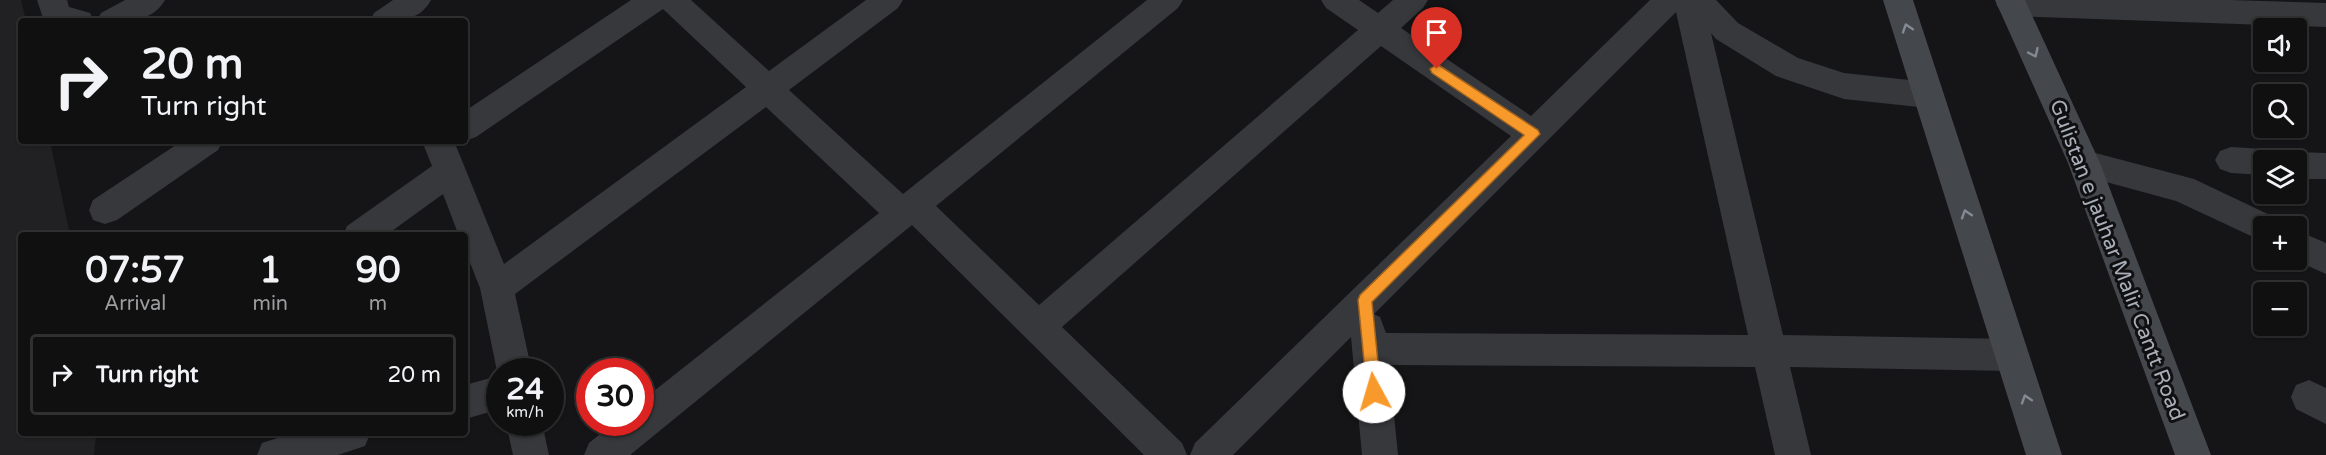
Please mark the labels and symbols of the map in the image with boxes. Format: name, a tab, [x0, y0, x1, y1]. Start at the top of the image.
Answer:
pin	[1411, 7, 1462, 69]
one-way arrow	[1902, 23, 1914, 34]
one-way arrow	[2026, 47, 2038, 58]
street label: Gulistan e jauhar Malir Cantt Road	[2044, 96, 2190, 424]
one-way arrow	[1961, 209, 1974, 220]
speed limit sign: 30	[576, 358, 654, 436]
position arrow	[1342, 360, 1406, 424]
one-way arrow	[2021, 394, 2033, 405]

